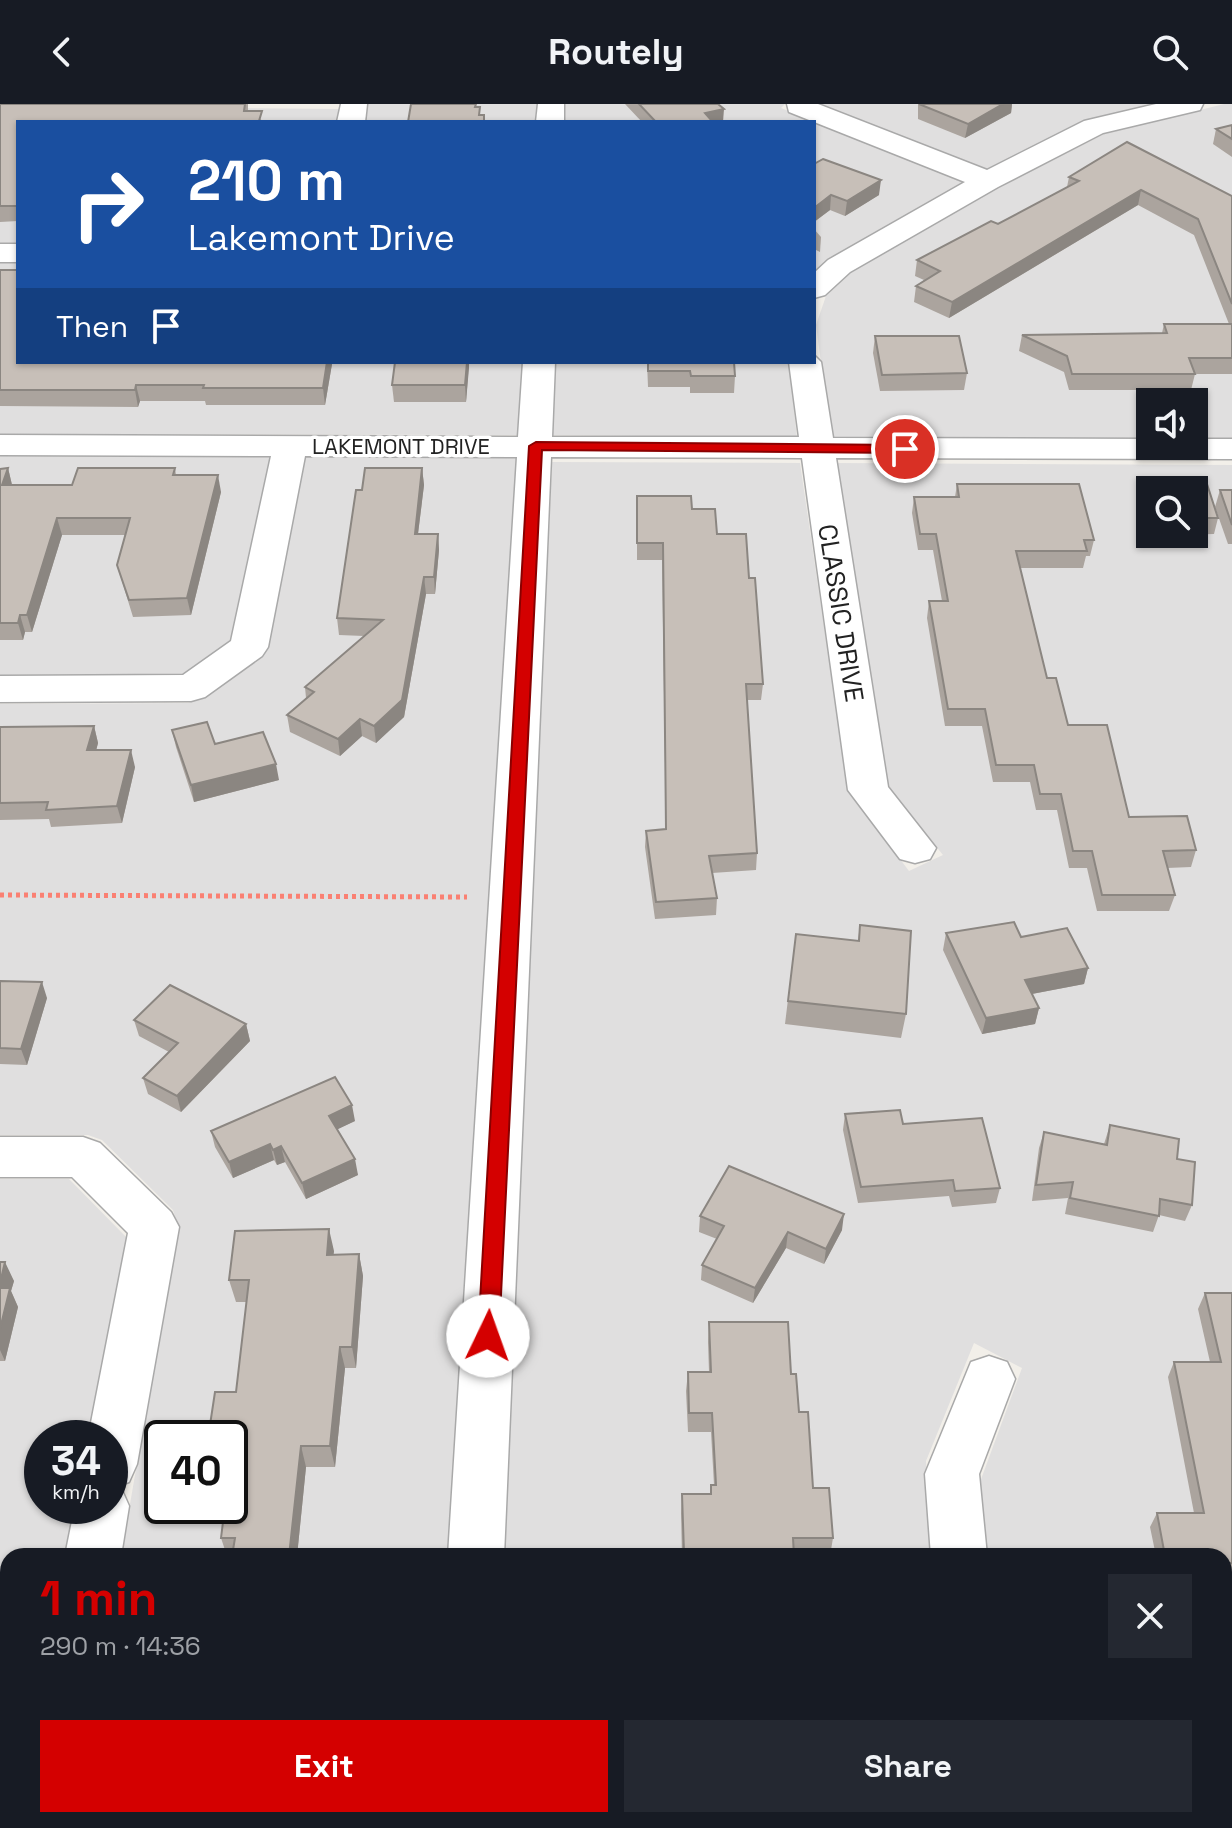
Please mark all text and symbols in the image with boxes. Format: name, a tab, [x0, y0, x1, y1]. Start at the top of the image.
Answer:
text: Routely	[548, 29, 684, 75]
icon: back	[40, 30, 84, 74]
icon: search	[1148, 30, 1192, 74]
text: 210 m	[188, 145, 345, 216]
icon: right	[56, 152, 160, 256]
text: Lakemont Drive	[188, 215, 455, 261]
icon: arrive	[144, 304, 188, 348]
text: Then	[56, 307, 128, 346]
map controls	[1136, 388, 1208, 548]
button: sound	[1136, 388, 1208, 460]
pin	[871, 415, 939, 483]
icon: arrive	[883, 427, 927, 471]
street label: LAKEMONT DRIVE	[312, 432, 490, 460]
button: search	[1136, 476, 1208, 548]
street label: CLASSIC DRIVE	[810, 522, 872, 704]
position arrow	[446, 1294, 530, 1378]
speed limit sign: 40	[144, 1420, 248, 1524]
text: 34	[51, 1436, 101, 1487]
text: km/h	[52, 1479, 100, 1505]
text: 1 min	[40, 1568, 157, 1629]
button: close	[1108, 1574, 1192, 1658]
text: 290 m · 14:36	[40, 1629, 201, 1663]
button: Exit	[40, 1720, 608, 1812]
button: Share	[624, 1720, 1192, 1812]

